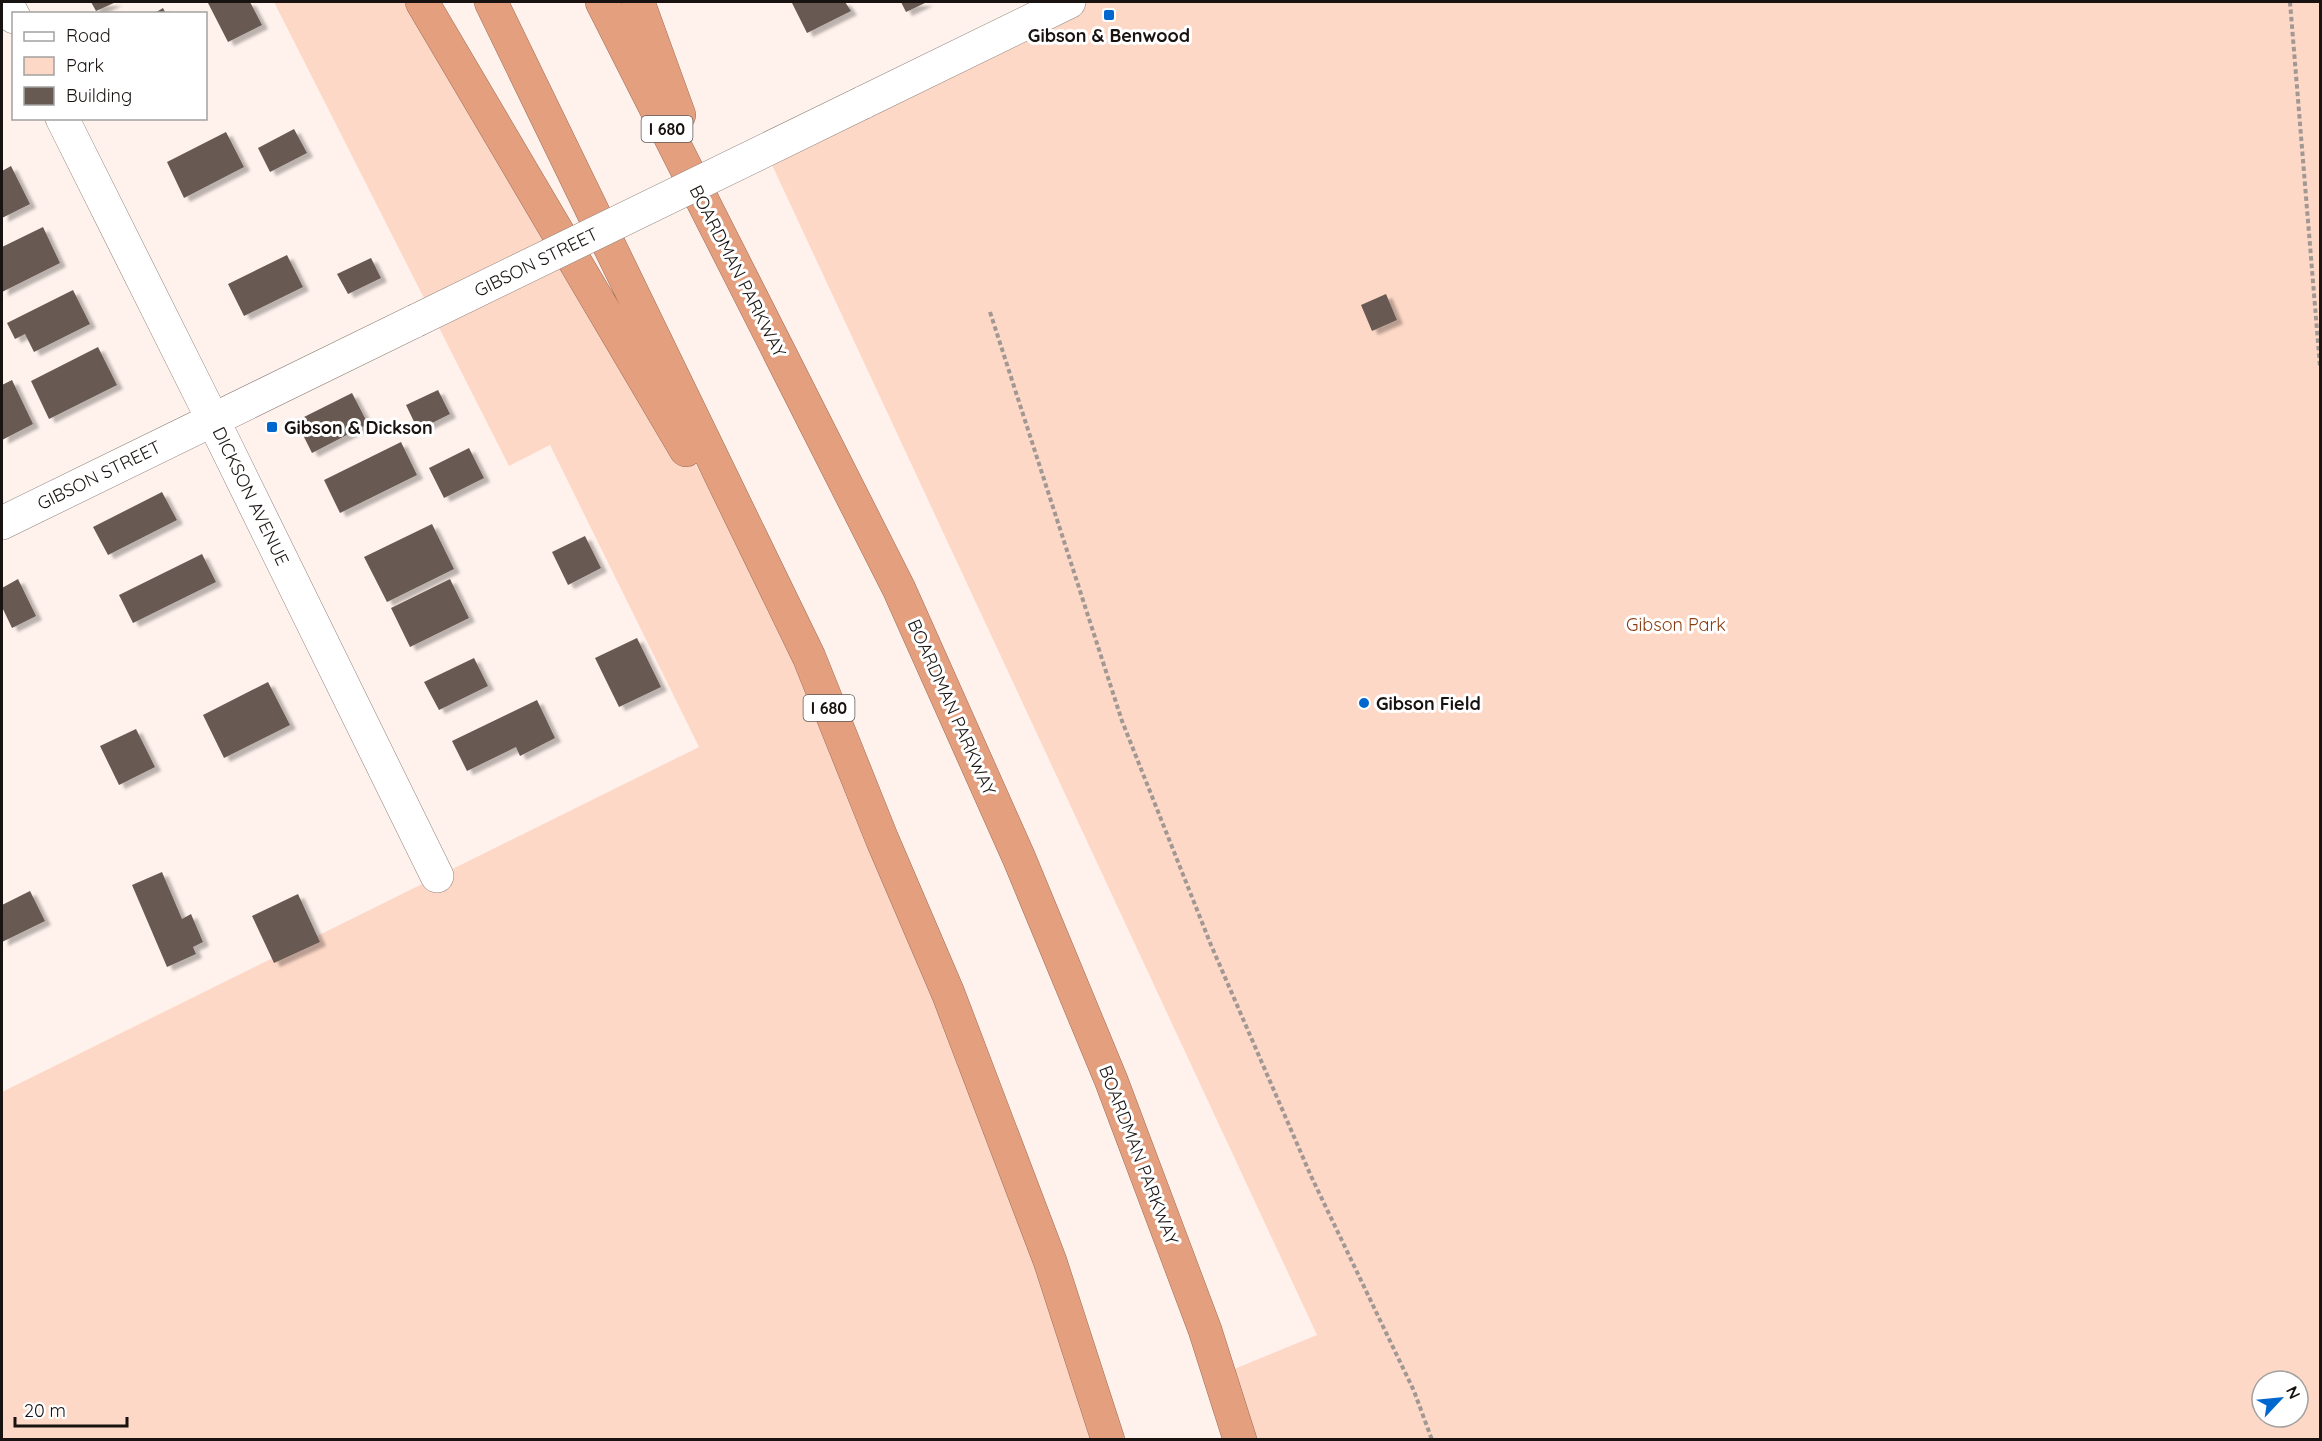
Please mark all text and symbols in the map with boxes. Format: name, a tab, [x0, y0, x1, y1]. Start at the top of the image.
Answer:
marker: Gibson & Benwood	[1102, 8, 1116, 22]
legend	[12, 12, 207, 120]
text: Road	[66, 24, 111, 47]
place label: Gibson & Benwood	[1028, 24, 1190, 47]
text: Park	[66, 54, 104, 77]
text: Building	[66, 84, 132, 107]
road number: I 680	[642, 116, 692, 142]
street label: BOARDMAN PARKWAY	[685, 181, 791, 361]
street label: GIBSON STREET	[470, 222, 602, 302]
place label: Gibson & Dickson	[284, 416, 433, 439]
marker: Gibson & Dickson	[265, 420, 279, 434]
street label: DICKSON AVENUE	[207, 423, 295, 569]
street label: GIBSON STREET	[33, 435, 165, 515]
park label: Gibson Park	[1626, 613, 1726, 636]
street label: BOARDMAN PARKWAY	[903, 615, 1001, 799]
place label: Gibson Field	[1376, 692, 1481, 715]
road number: I 680	[804, 695, 854, 721]
marker: Gibson Field	[1357, 696, 1371, 710]
street label: BOARDMAN PARKWAY	[1094, 1062, 1184, 1248]
north arrow	[2250, 1369, 2310, 1429]
text: N	[2282, 1383, 2305, 1402]
scale bar	[15, 1390, 128, 1428]
text: 20 m	[24, 1399, 66, 1422]

